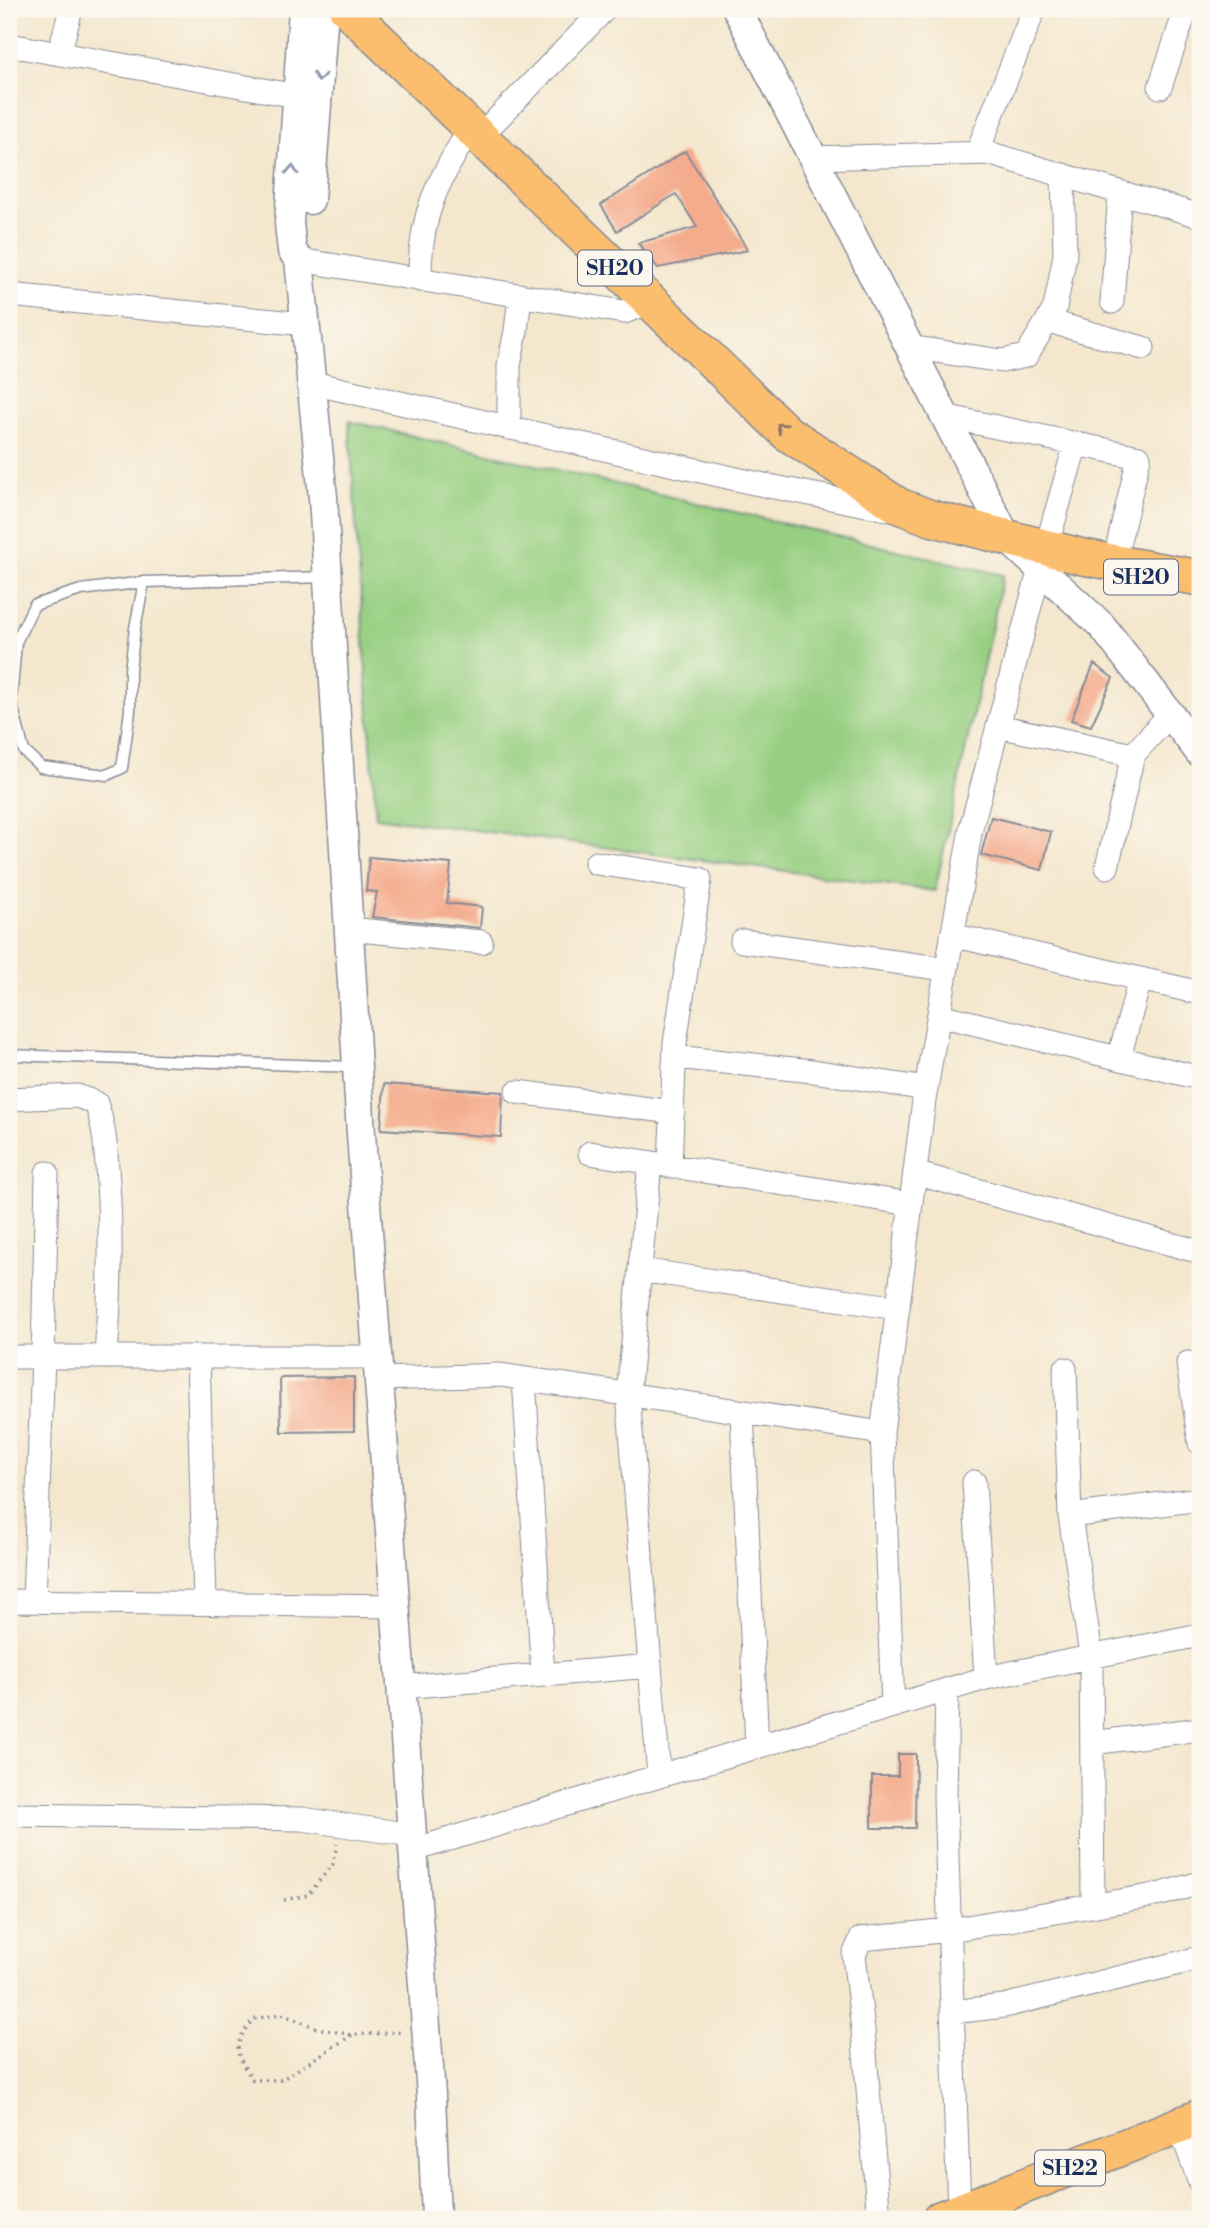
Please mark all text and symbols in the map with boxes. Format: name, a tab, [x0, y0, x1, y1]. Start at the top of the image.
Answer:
one-way arrow	[312, 72, 327, 83]
one-way arrow	[285, 164, 300, 175]
road number: SH20	[578, 250, 652, 286]
one-way arrow	[776, 423, 789, 435]
road number: SH20	[1104, 560, 1178, 594]
road number: SH22	[1035, 2150, 1105, 2186]

